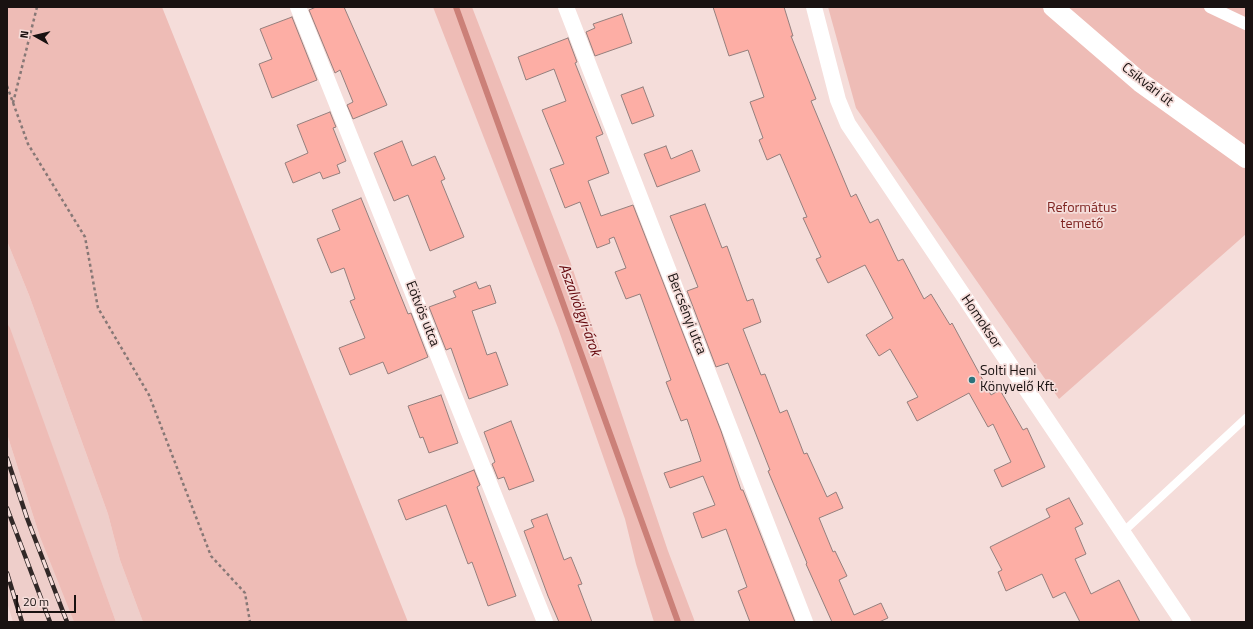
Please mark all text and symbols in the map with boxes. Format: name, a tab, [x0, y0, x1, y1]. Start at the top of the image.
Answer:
north arrow	[16, 16, 56, 56]
text: N	[16, 29, 33, 39]
street label: Csikvári út	[1118, 60, 1176, 110]
park label: Református temető	[1047, 201, 1117, 234]
water label: Aszalvölgyi-árok	[554, 261, 604, 359]
street label: Bercsényi utca	[663, 271, 709, 357]
street label: Eötvös utca	[401, 279, 443, 349]
street label: Homoksor	[957, 292, 1005, 352]
place label: Solti Heni Könyvelő Kft.	[980, 364, 1057, 396]
marker: Solti Heni Könyvelő Kft.	[967, 375, 977, 385]
scale bar	[18, 587, 78, 613]
text: 20 m	[23, 592, 49, 611]

